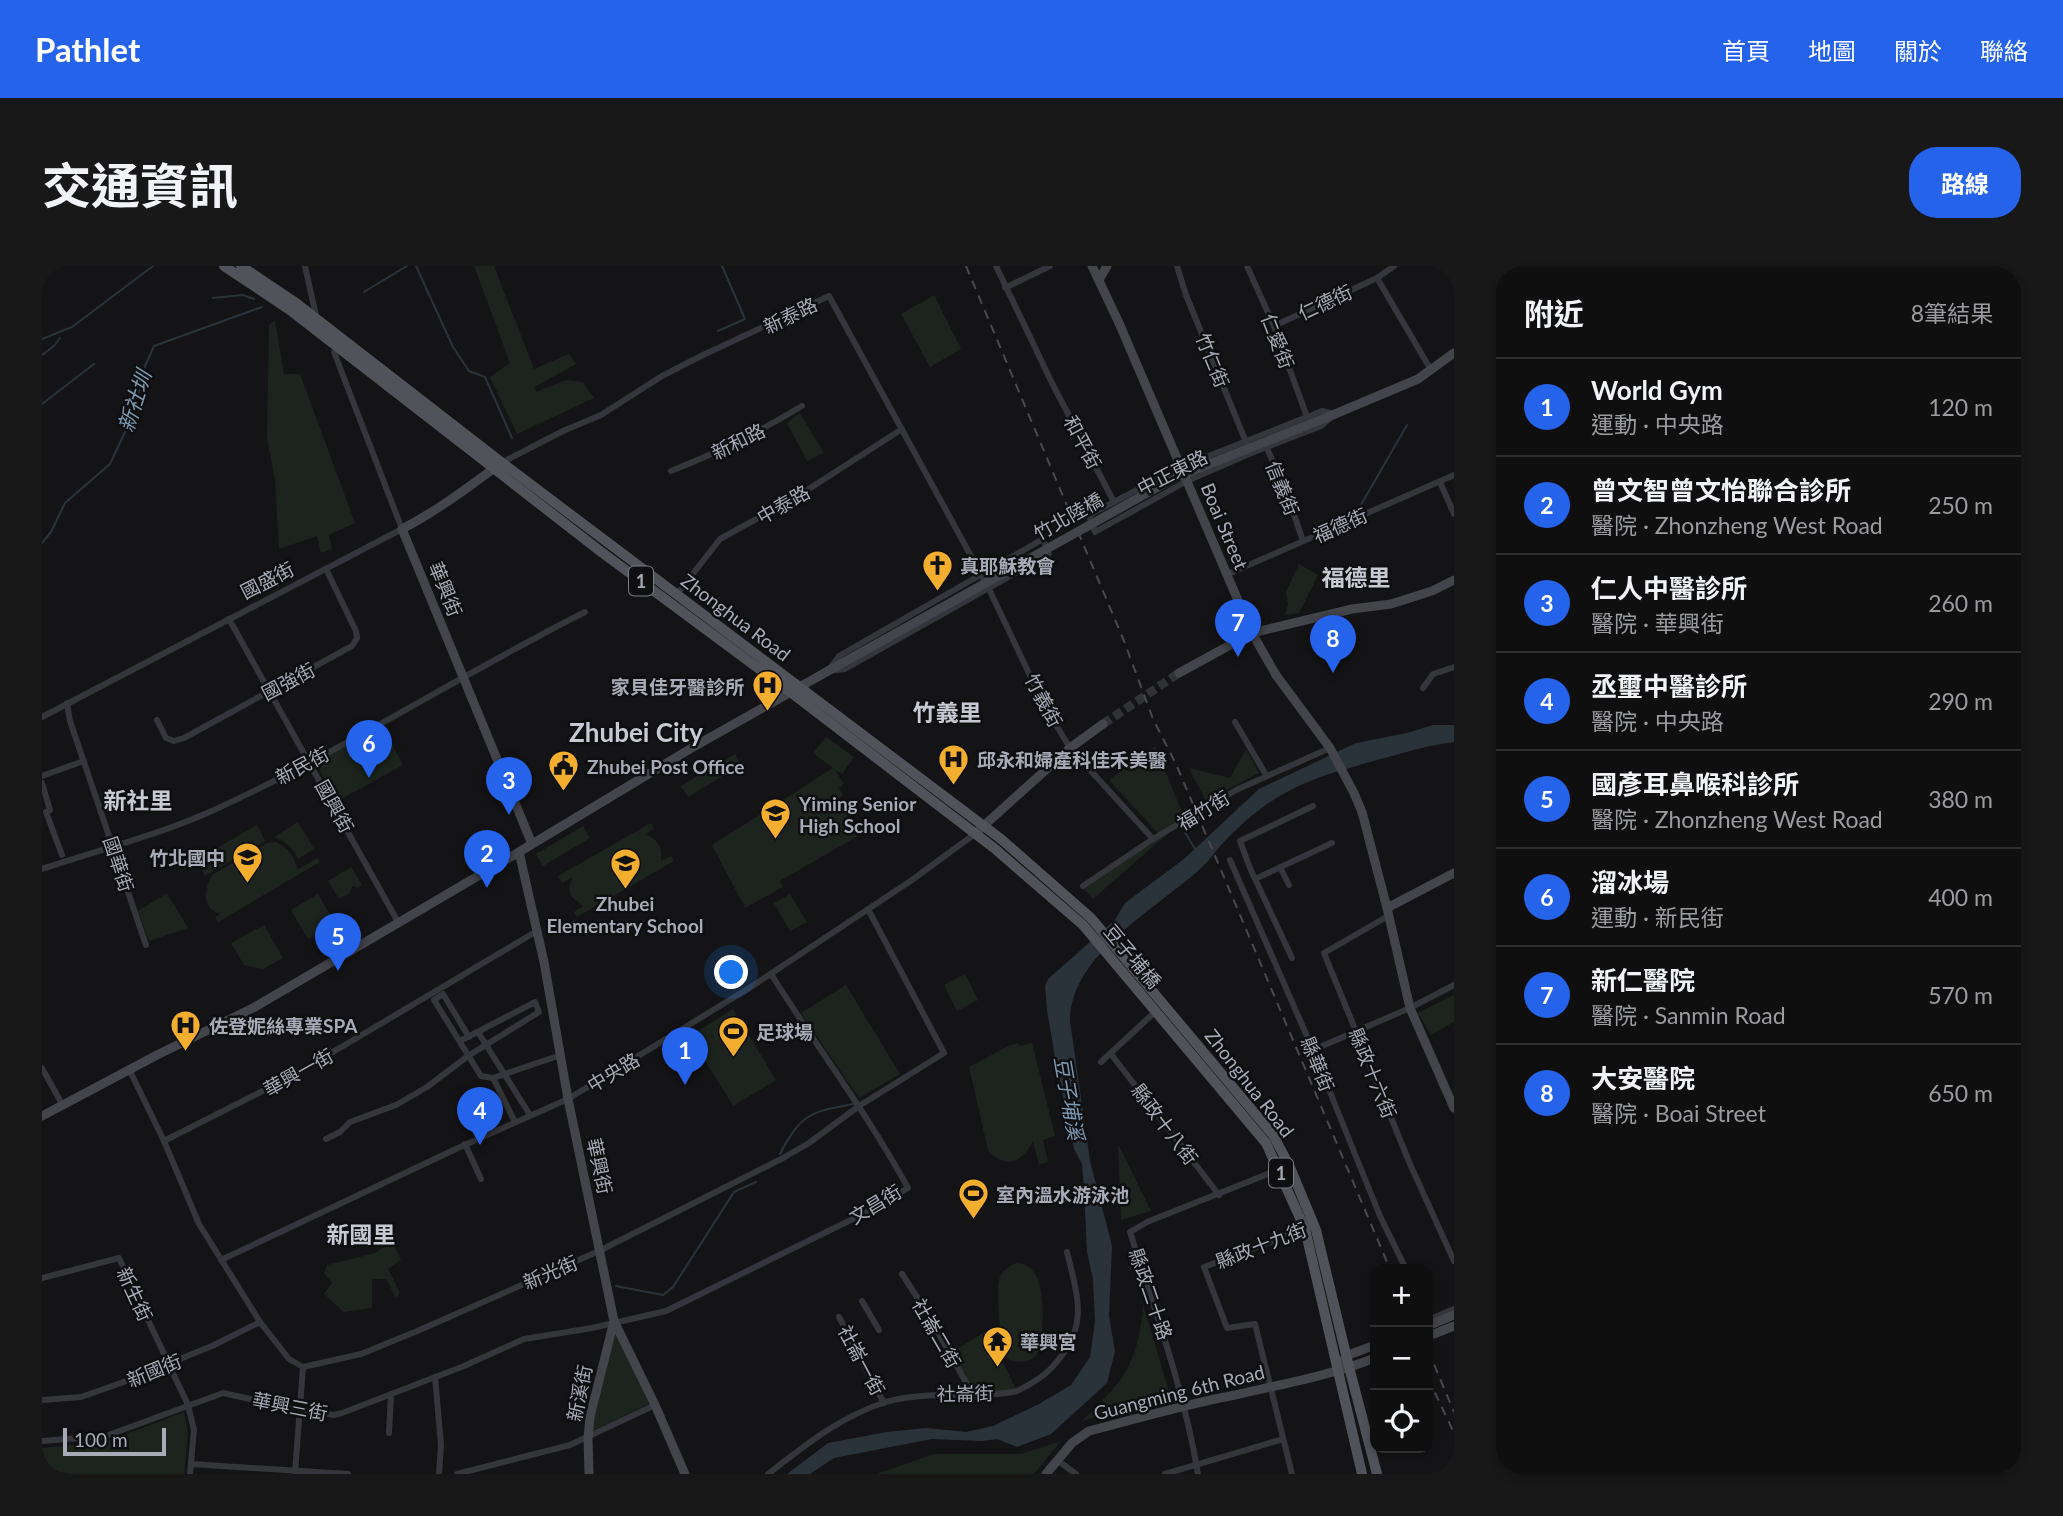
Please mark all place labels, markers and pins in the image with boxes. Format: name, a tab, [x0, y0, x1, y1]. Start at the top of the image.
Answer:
church icon: 真耶穌教會	[920, 548, 954, 592]
place label: 真耶穌教會	[960, 554, 1055, 577]
pin: 7	[1215, 599, 1261, 657]
pin: 8	[1310, 615, 1356, 673]
hospital icon: 家貝佳牙醫診所	[750, 669, 784, 713]
place label: 家貝佳牙醫診所	[611, 675, 744, 698]
pin: 6	[346, 720, 392, 778]
hospital icon: 邱永和婦產科佳禾美醫	[937, 742, 971, 786]
place label: 邱永和婦產科佳禾美醫	[977, 748, 1167, 771]
public building icon: Zhubei Post Office	[547, 749, 581, 793]
place label: Zhubei Post Office	[587, 755, 744, 778]
pin: 3	[486, 757, 532, 815]
place label: Yiming Senior High School	[798, 792, 917, 837]
school or university icon: Yiming Senior High School	[759, 797, 793, 841]
pin: 2	[464, 830, 510, 888]
school or university icon: 竹北國中	[231, 840, 265, 884]
place label: 竹北國中	[149, 846, 225, 869]
school or university icon: Zhubei Elementary School	[608, 847, 642, 891]
place label: Zhubei Elementary School	[546, 892, 704, 937]
pin: 5	[315, 913, 361, 971]
hospital icon: 佐登妮絲專業SPA	[169, 1008, 203, 1052]
place label: 佐登妮絲專業SPA	[209, 1014, 358, 1037]
sports icon: 足球場	[716, 1014, 750, 1058]
place label: 足球場	[756, 1020, 813, 1043]
pin: 1	[662, 1027, 708, 1085]
pin: 4	[457, 1087, 503, 1145]
sports icon: 室內溫水游泳池	[956, 1177, 990, 1221]
place label: 室內溫水游泳池	[996, 1183, 1129, 1206]
temple icon: 華興宮	[980, 1324, 1014, 1368]
place label: 華興宮	[1020, 1330, 1077, 1353]

